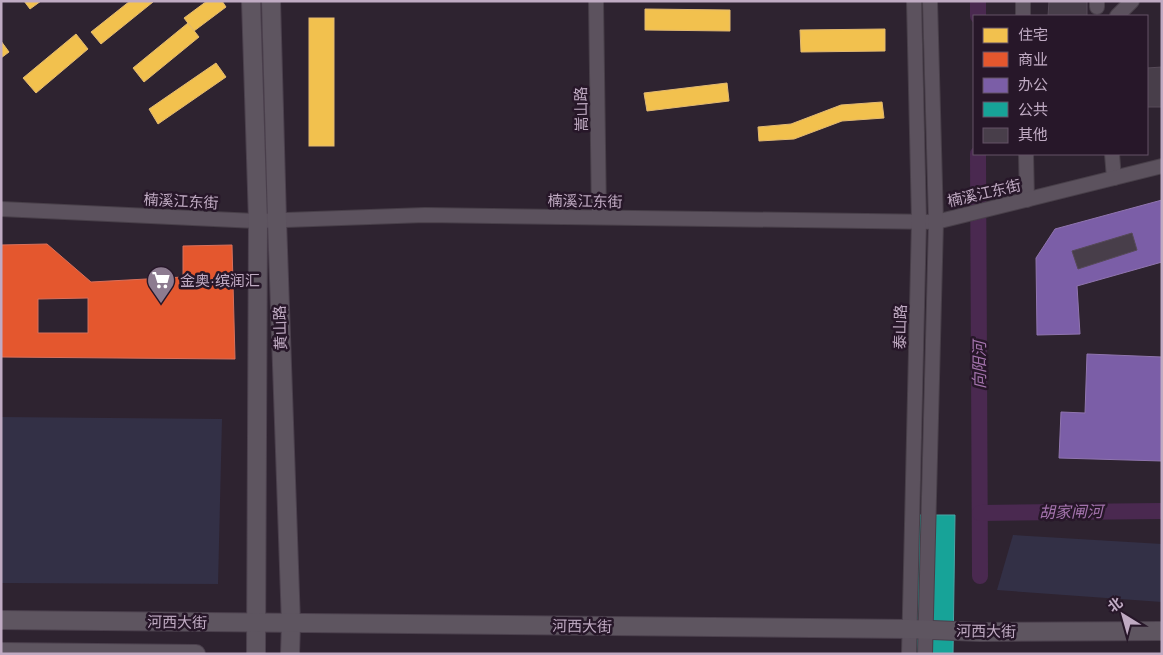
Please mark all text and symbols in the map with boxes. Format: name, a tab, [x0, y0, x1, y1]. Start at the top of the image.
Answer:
legend	[973, 15, 1148, 155]
text: 住宅	[1018, 26, 1048, 43]
text: 商业	[1018, 51, 1048, 68]
text: 办公	[1018, 76, 1048, 93]
street label: 嵩山路	[572, 86, 590, 132]
text: 公共	[1018, 101, 1048, 118]
text: 其他	[1018, 126, 1048, 143]
street label: 楠溪江东街	[946, 176, 1022, 210]
street label: 楠溪江东街	[143, 191, 219, 211]
street label: 楠溪江东街	[547, 192, 623, 210]
supermarket icon: 金奥·缤润汇	[146, 265, 176, 304]
place label: 金奥·缤润汇	[180, 272, 260, 289]
street label: 泰山路	[891, 304, 909, 350]
street label: 黄山路	[271, 305, 289, 351]
water label: 向阳河	[971, 338, 988, 389]
water label: 胡家闸河	[1039, 503, 1106, 521]
north arrow	[1098, 590, 1148, 640]
text: 北	[1105, 594, 1126, 615]
street label: 河西大街	[147, 613, 207, 631]
street label: 河西大街	[552, 617, 612, 635]
street label: 河西大街	[956, 622, 1016, 640]

